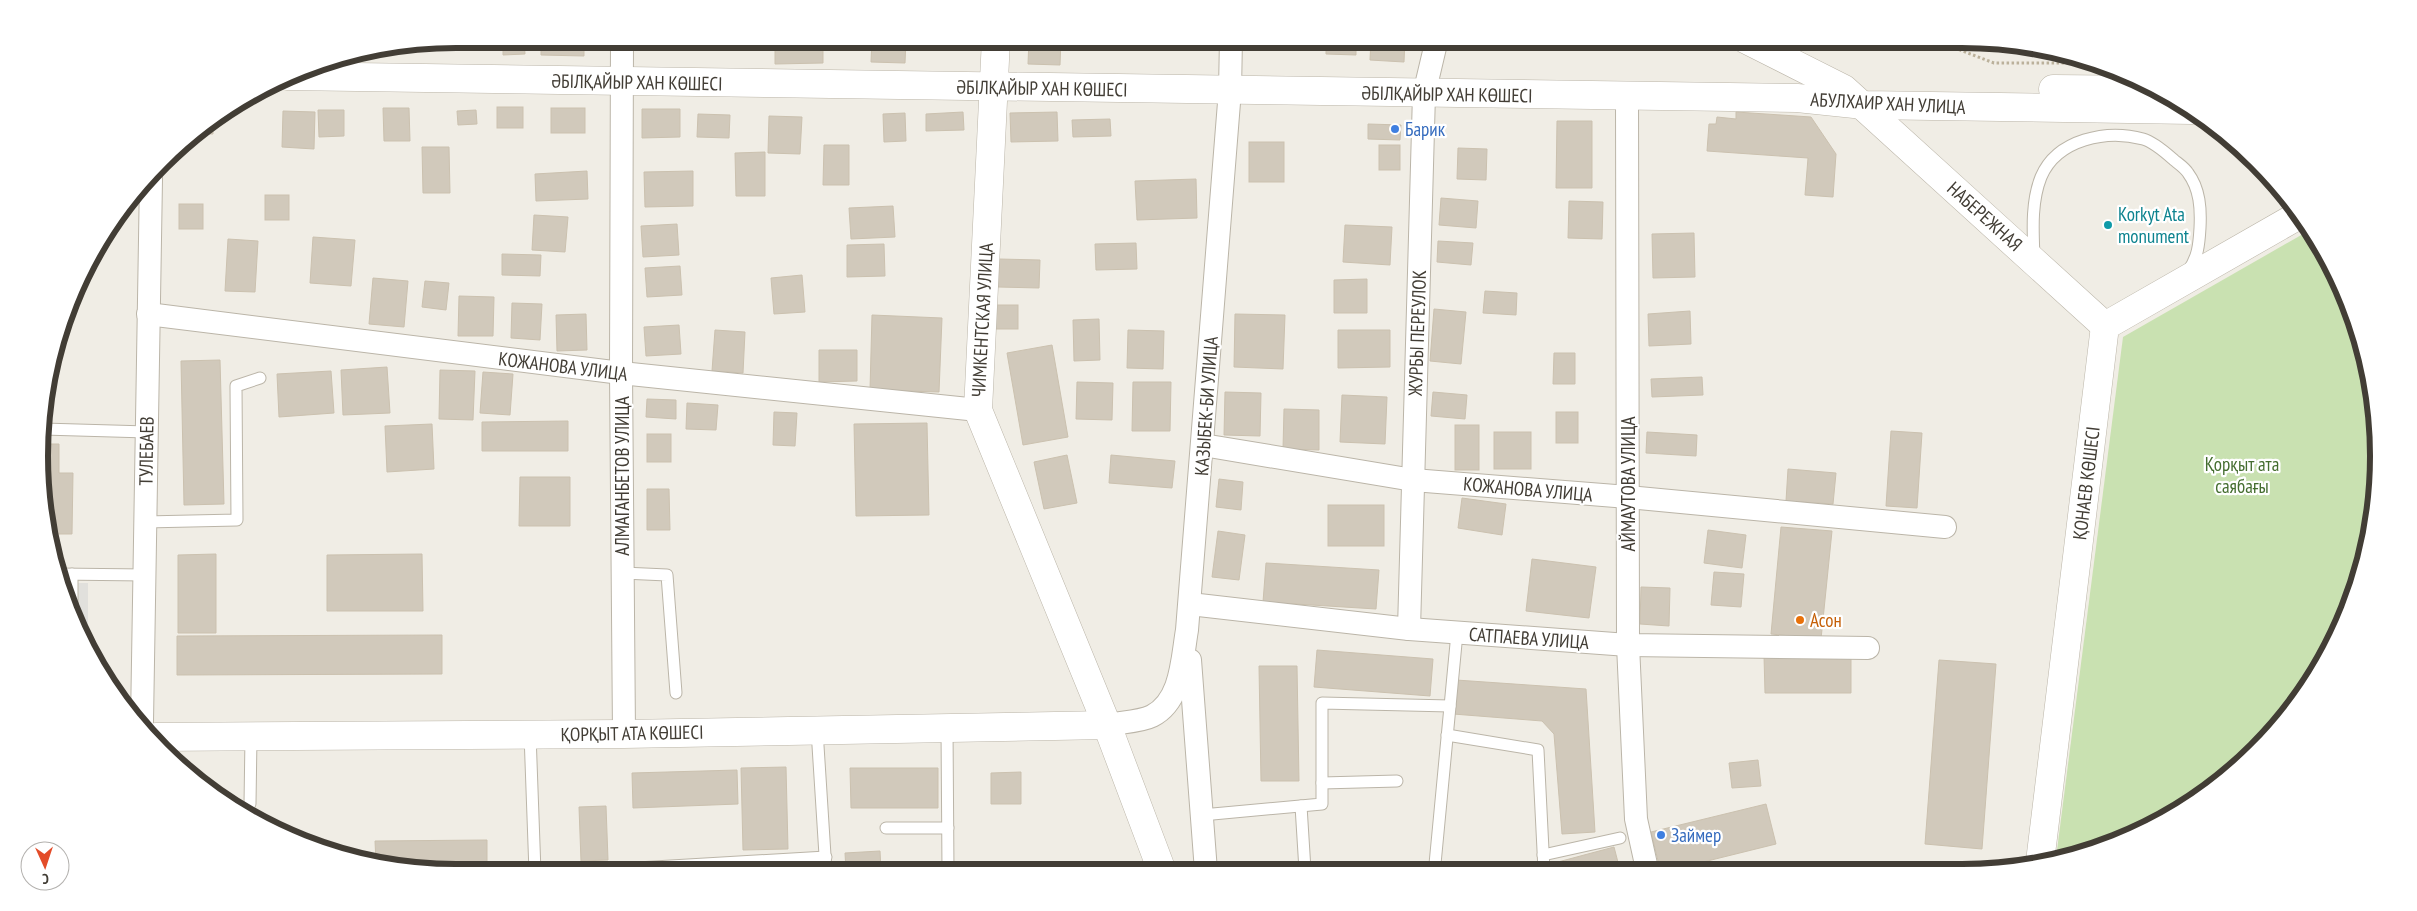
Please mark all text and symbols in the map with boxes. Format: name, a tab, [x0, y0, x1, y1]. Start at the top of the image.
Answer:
street label: ӘБІЛҚАЙЫР ХАН КӨШЕСІ	[551, 69, 723, 95]
street label: ӘБІЛҚАЙЫР ХАН КӨШЕСІ	[956, 75, 1128, 101]
street label: ӘБІЛҚАЙЫР ХАН КӨШЕСІ	[1361, 81, 1533, 107]
street label: АБУЛХАИР ХАН УЛИЦА	[1810, 87, 1966, 119]
place label: Барик	[1405, 117, 1446, 141]
marker: Барик	[1389, 123, 1401, 135]
street label: НАБЕРЕЖНАЯ	[1942, 176, 2028, 256]
place label: Korkyt Ata monument	[2118, 202, 2190, 248]
marker: Korkyt Ata monument	[2102, 219, 2114, 231]
street label: ЧИМКЕНТСКАЯ УЛИЦА	[966, 242, 998, 398]
street label: ЖУРБЫ ПЕРЕУЛОК	[1403, 270, 1431, 397]
street label: КАЗЫБЕК-БИ УЛИЦА	[1189, 335, 1223, 477]
street label: КОЖАНОВА УЛИЦА	[497, 346, 629, 386]
street label: АЛМАГАНБЕТОВ УЛИЦА	[610, 396, 634, 556]
street label: ТУЛЕБАЕВ	[133, 416, 159, 486]
street label: АЙМАУТОВА УЛИЦА	[1616, 417, 1640, 551]
street label: ҚОНАЕВ КӨШЕСІ	[2067, 425, 2105, 541]
park label: Қорқыт ата саябағы	[2205, 452, 2279, 498]
street label: КОЖАНОВА УЛИЦА	[1462, 471, 1594, 507]
place label: Асон	[1810, 608, 1842, 632]
marker: Асон	[1794, 614, 1806, 626]
street label: САТПАЕВА УЛИЦА	[1468, 622, 1590, 654]
street label: ҚОРҚЫТ АТА КӨШЕСІ	[560, 720, 704, 746]
place label: Займер	[1671, 823, 1721, 847]
marker: Займер	[1655, 829, 1667, 841]
north arrow	[20, 841, 70, 891]
text: С	[41, 870, 49, 888]

